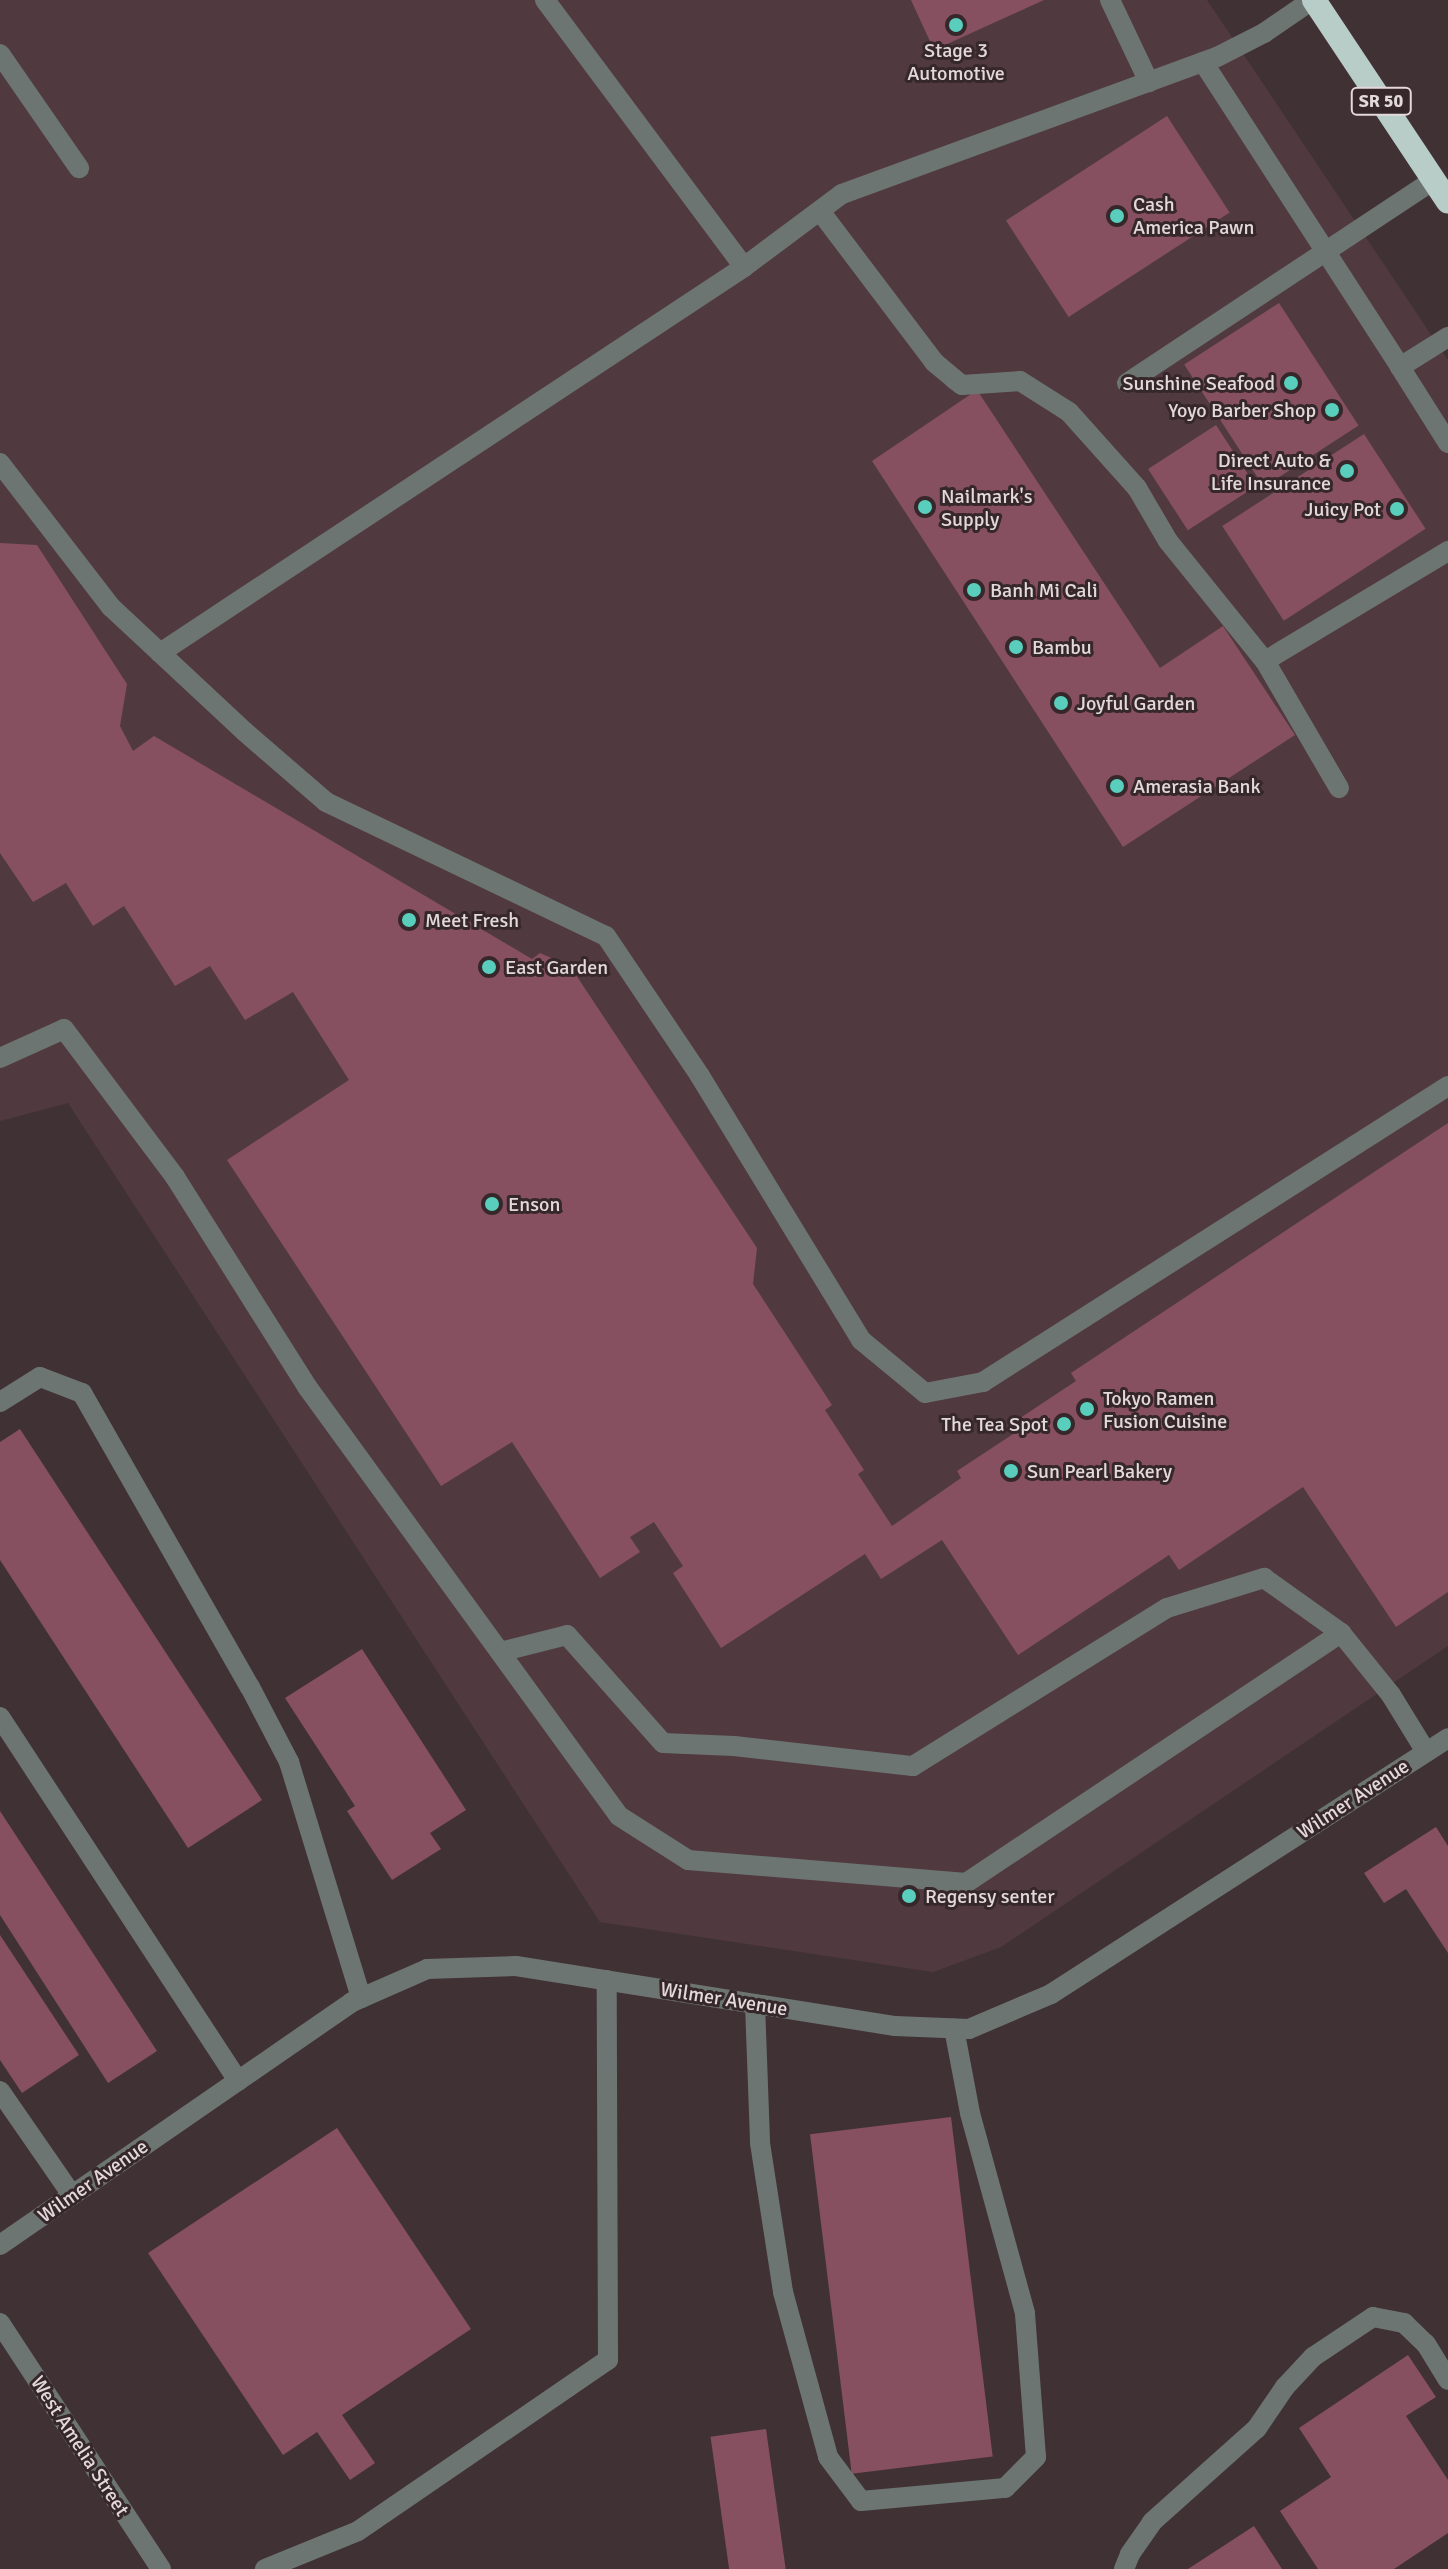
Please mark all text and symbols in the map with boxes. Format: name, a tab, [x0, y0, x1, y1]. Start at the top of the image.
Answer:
marker: Stage 3 Automotive	[947, 16, 965, 34]
place label: Stage 3 Automotive	[907, 38, 1005, 85]
road number: SR 50	[1349, 87, 1413, 115]
place label: Cash America Pawn	[1133, 192, 1254, 239]
marker: Cash America Pawn	[1108, 207, 1126, 225]
place label: Sunshine Seafood	[1122, 371, 1275, 395]
marker: Sunshine Seafood	[1282, 374, 1300, 392]
place label: Yoyo Barber Shop	[1168, 398, 1316, 422]
marker: Yoyo Barber Shop	[1323, 401, 1341, 419]
place label: Direct Auto & Life Insurance	[1211, 448, 1331, 495]
marker: Direct Auto & Life Insurance	[1338, 462, 1356, 480]
place label: Nailmark's Supply	[941, 484, 1032, 531]
place label: Juicy Pot	[1305, 497, 1381, 521]
marker: Nailmark's Supply	[916, 498, 934, 516]
marker: Juicy Pot	[1388, 500, 1406, 518]
place label: Banh Mi Cali	[990, 578, 1098, 602]
marker: Banh Mi Cali	[965, 581, 983, 599]
place label: Bambu	[1032, 635, 1092, 659]
marker: Bambu	[1007, 638, 1025, 656]
place label: Joyful Garden	[1077, 691, 1195, 715]
marker: Joyful Garden	[1052, 694, 1070, 712]
place label: Amerasia Bank	[1133, 774, 1260, 798]
marker: Amerasia Bank	[1108, 777, 1126, 795]
place label: Meet Fresh	[425, 908, 519, 932]
marker: Meet Fresh	[400, 911, 418, 929]
place label: East Garden	[505, 955, 608, 979]
marker: East Garden	[480, 958, 498, 976]
place label: Enson	[508, 1192, 560, 1216]
marker: Enson	[483, 1195, 501, 1213]
place label: Tokyo Ramen Fusion Cuisine	[1103, 1386, 1227, 1433]
marker: Tokyo Ramen Fusion Cuisine	[1078, 1400, 1096, 1418]
place label: The Tea Spot	[941, 1412, 1048, 1436]
marker: The Tea Spot	[1055, 1415, 1073, 1433]
place label: Sun Pearl Bakery	[1027, 1459, 1172, 1483]
marker: Sun Pearl Bakery	[1002, 1462, 1020, 1480]
street label: Wilmer Avenue	[1293, 1754, 1413, 1844]
place label: Regensy senter	[925, 1884, 1055, 1908]
marker: Regensy senter	[900, 1887, 918, 1905]
street label: Wilmer Avenue	[659, 1977, 789, 2021]
street label: Wilmer Avenue	[33, 2134, 153, 2228]
street label: West Amelia Street	[26, 2371, 134, 2521]

